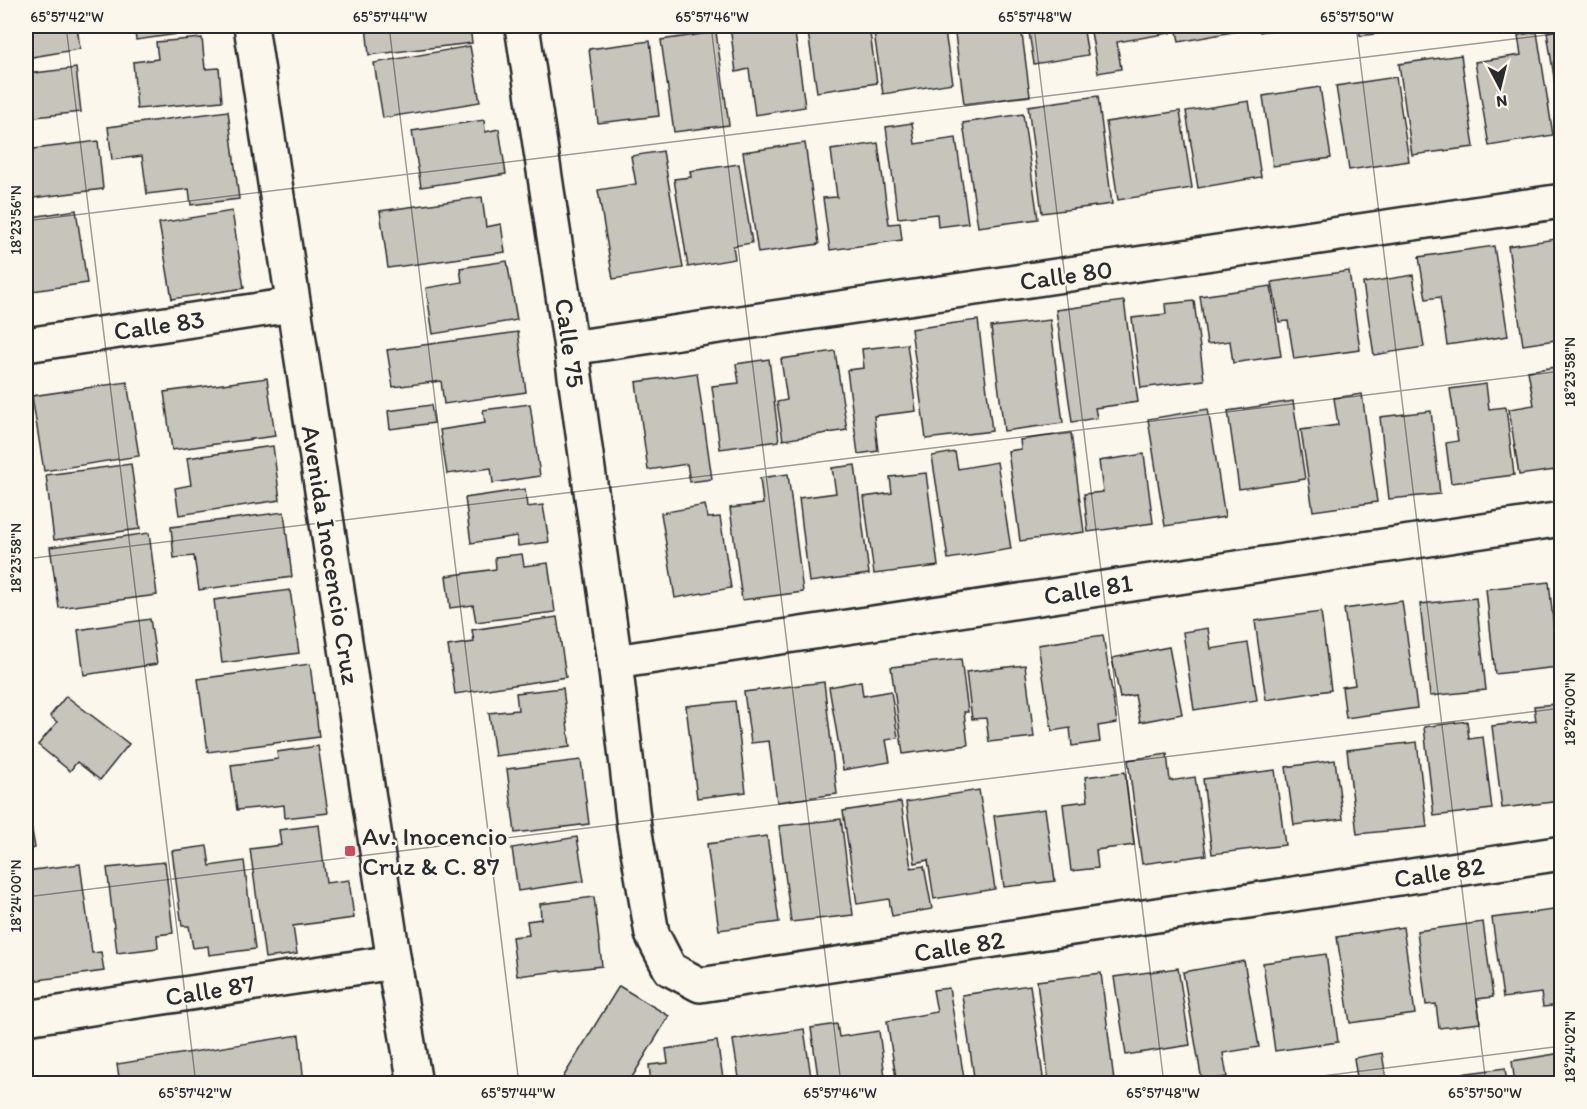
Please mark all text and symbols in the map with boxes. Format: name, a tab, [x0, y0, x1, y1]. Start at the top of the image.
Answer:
text: 65°57'42"W	[30, 8, 104, 26]
text: 65°57'44"W	[353, 8, 428, 26]
text: 65°57'46"W	[675, 8, 749, 26]
text: 65°57'48"W	[998, 8, 1072, 26]
text: 65°57'50"W	[1320, 8, 1394, 26]
north arrow	[1470, 57, 1530, 117]
text: N	[1495, 91, 1508, 111]
text: 18°23'56"N	[7, 185, 25, 255]
street label: Calle 80	[1018, 253, 1114, 297]
street label: Calle 75	[548, 296, 592, 390]
street label: Calle 83	[111, 303, 207, 347]
text: 18°23'58"N	[1561, 337, 1579, 407]
street label: Avenida Inocencio Cruz	[295, 423, 367, 687]
text: 18°23'58"N	[7, 523, 25, 593]
street label: Calle 81	[1041, 566, 1135, 612]
text: 18°24'00"N	[1561, 672, 1579, 746]
place label: Av. Inocencio Cruz & C. 87	[362, 820, 507, 882]
marker: Av. Inocencio Cruz & C. 87	[343, 844, 357, 858]
street label: Calle 82	[1392, 849, 1487, 895]
text: 18°24'00"N	[7, 859, 25, 933]
street label: Calle 82	[912, 923, 1007, 969]
street label: Calle 87	[163, 967, 257, 1013]
text: 18°24'02"N	[1561, 1011, 1579, 1083]
text: 65°57'42"W	[158, 1084, 232, 1102]
text: 65°57'44"W	[481, 1084, 556, 1102]
text: 65°57'46"W	[803, 1084, 877, 1102]
text: 65°57'48"W	[1126, 1084, 1200, 1102]
text: 65°57'50"W	[1448, 1084, 1522, 1102]

